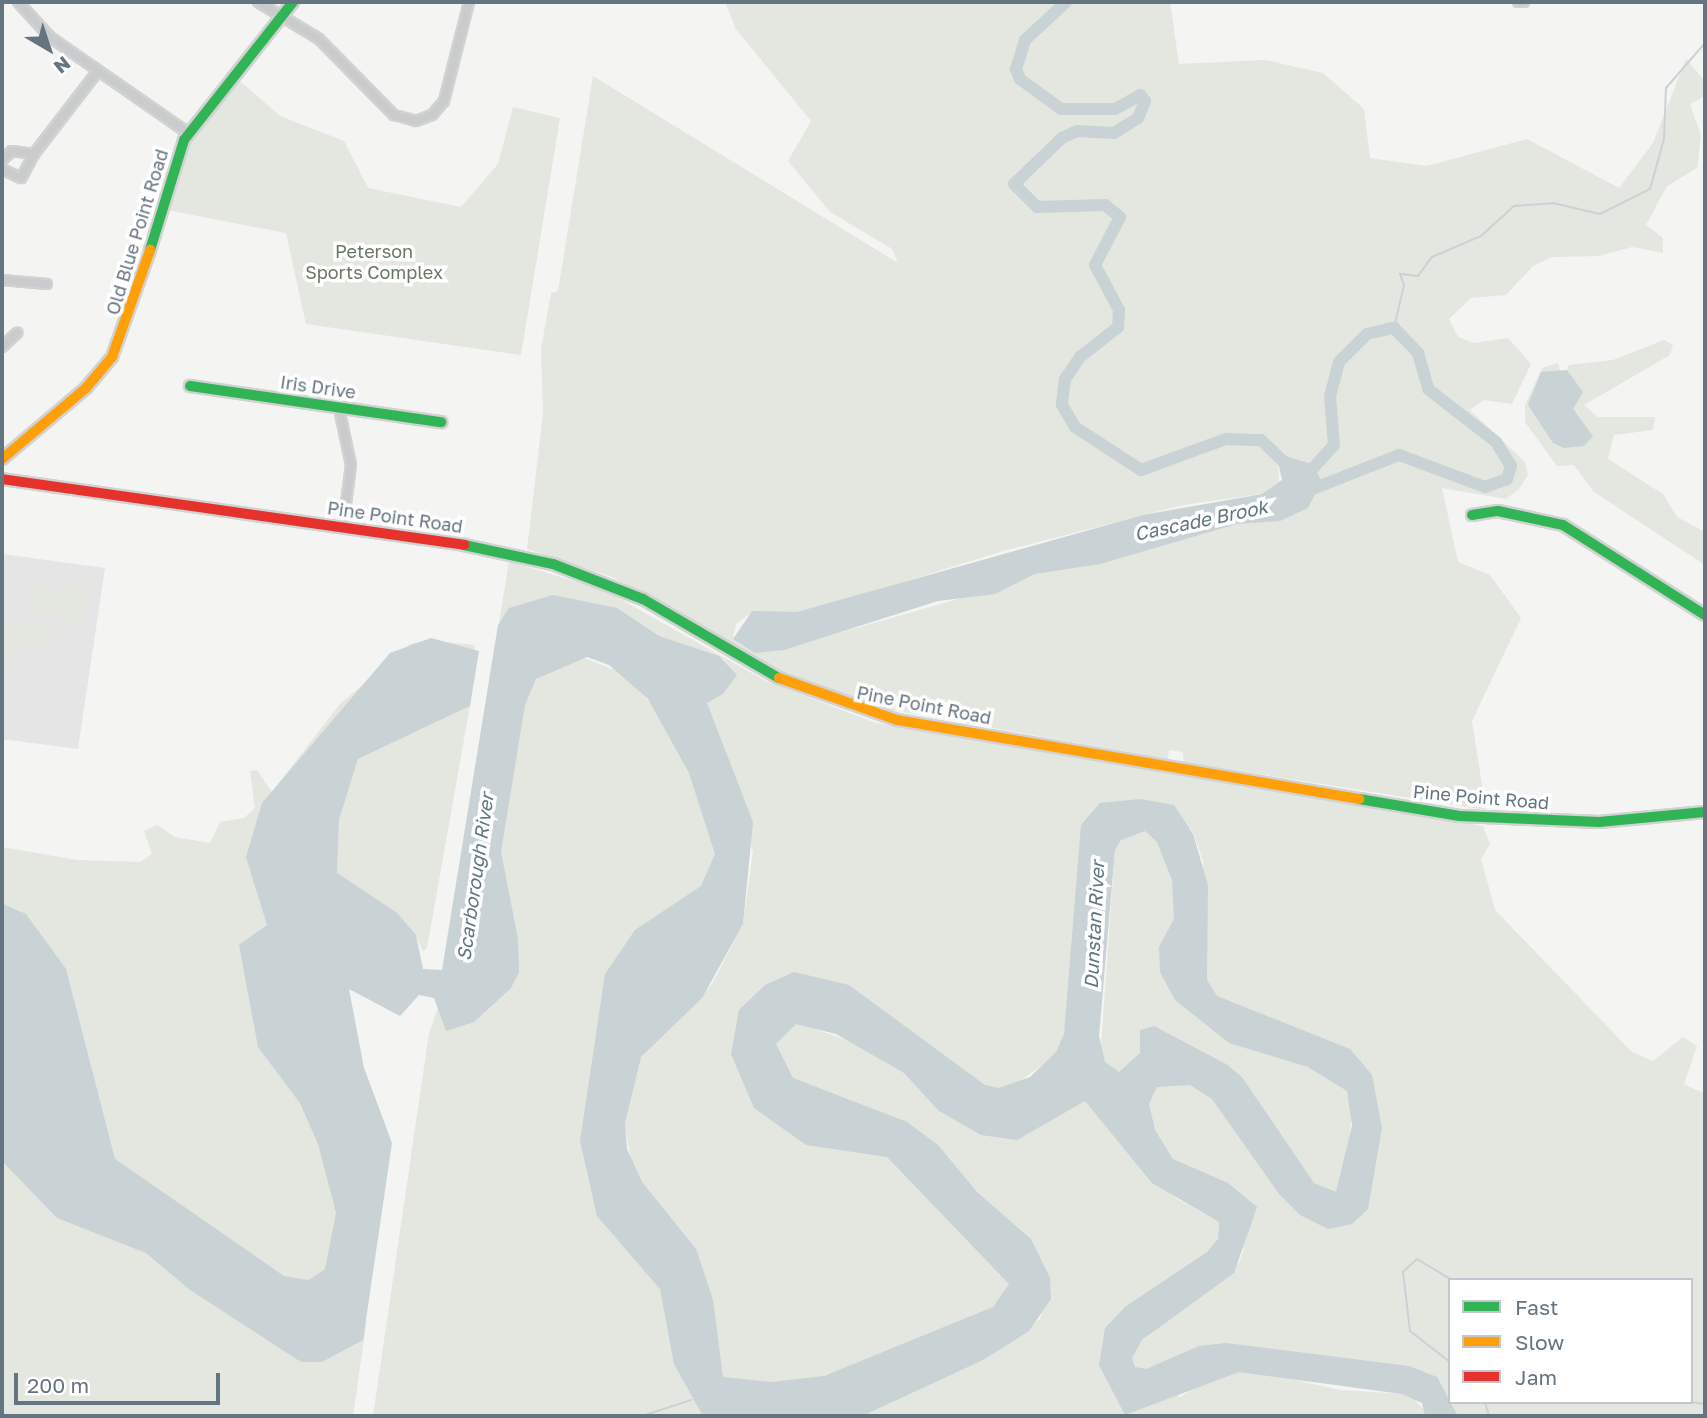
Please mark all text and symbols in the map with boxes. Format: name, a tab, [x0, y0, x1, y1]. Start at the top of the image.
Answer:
north arrow	[14, 14, 84, 84]
text: N	[50, 52, 75, 79]
street label: Old Blue Point Road	[102, 147, 172, 317]
park label: Peterson Sports Complex	[305, 241, 443, 284]
street label: Iris Drive	[279, 371, 357, 403]
water label: Cascade Brook	[1132, 495, 1270, 545]
street label: Pine Point Road	[326, 497, 464, 537]
street label: Pine Point Road	[855, 681, 993, 729]
street label: Pine Point Road	[1412, 780, 1550, 814]
water label: Scarborough River	[452, 792, 498, 962]
water label: Dunstan River	[1079, 860, 1109, 990]
legend	[1448, 1278, 1693, 1404]
text: Fast	[1515, 1294, 1558, 1320]
text: Slow	[1515, 1329, 1564, 1355]
scale bar	[18, 1358, 224, 1402]
text: Jam	[1515, 1364, 1557, 1390]
text: 200 m	[27, 1372, 89, 1398]

